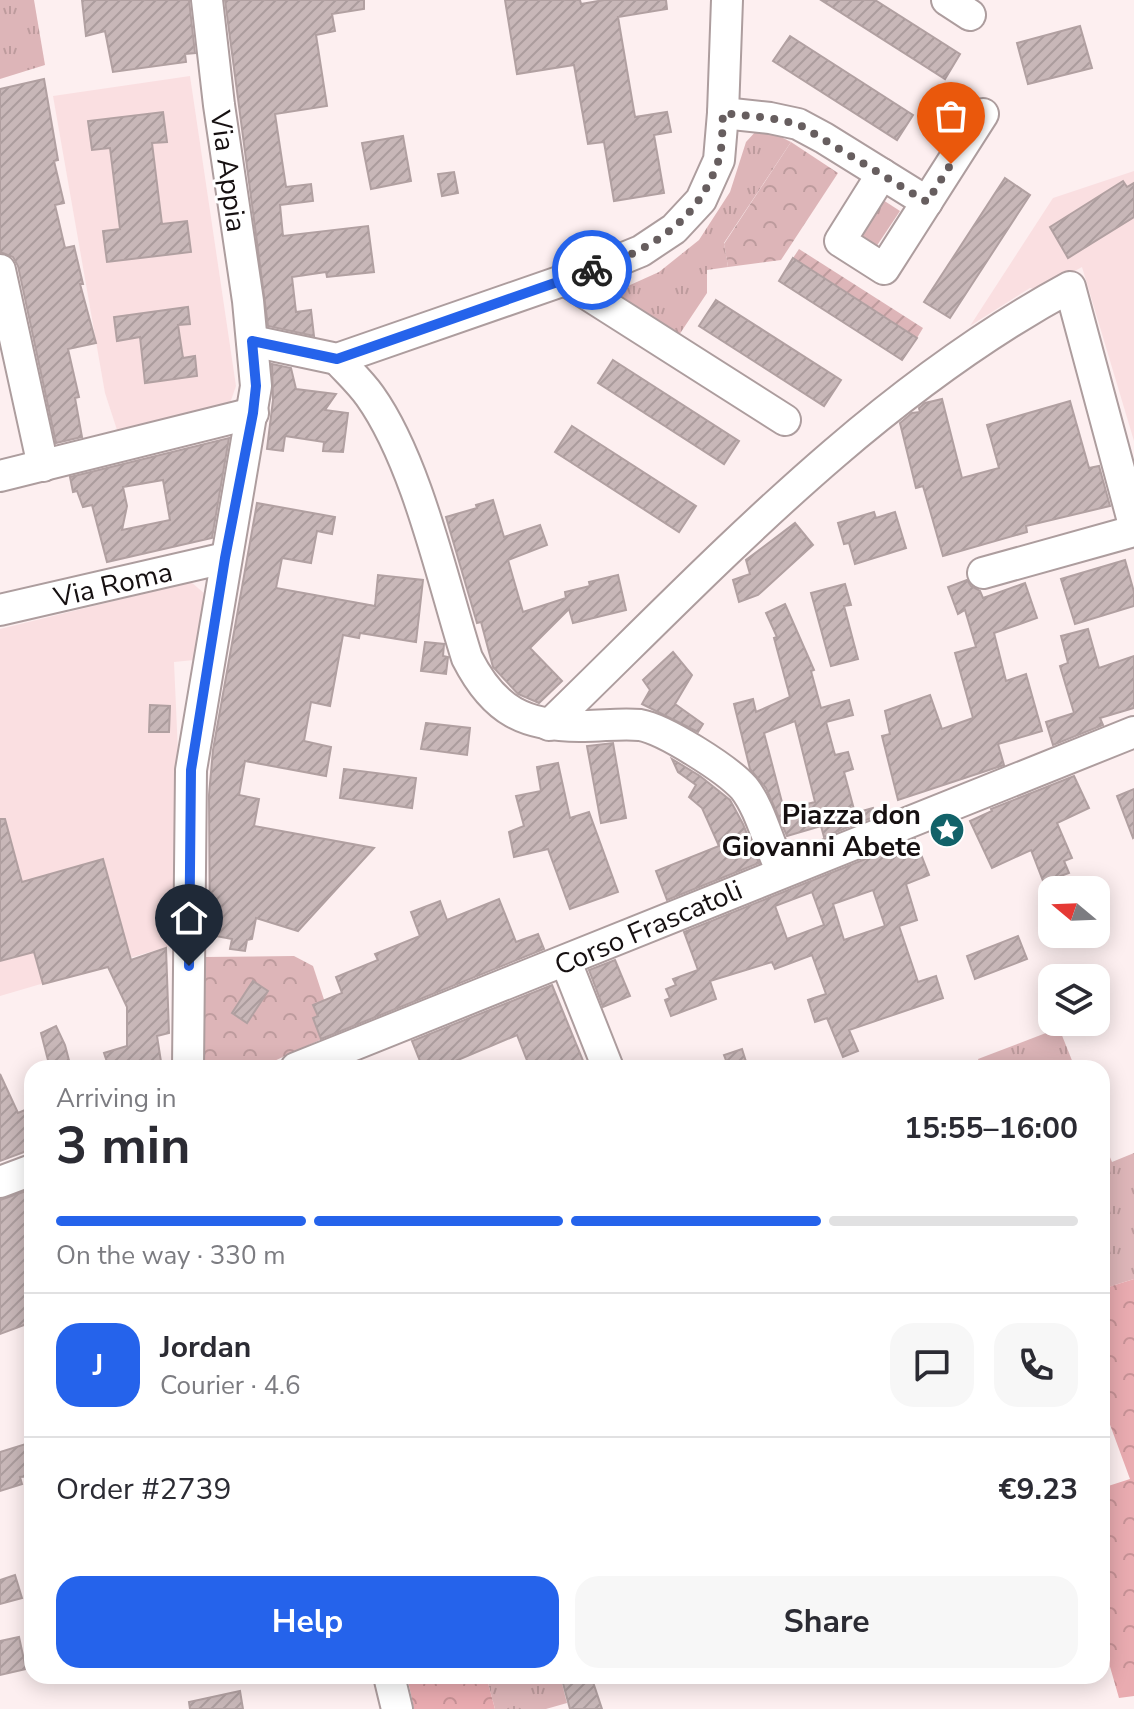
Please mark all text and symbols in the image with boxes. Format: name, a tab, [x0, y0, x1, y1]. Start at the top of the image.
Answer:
pin	[917, 82, 985, 164]
icon: bag	[929, 94, 973, 138]
street label: Via Appia	[201, 107, 255, 234]
courier	[552, 230, 632, 310]
icon: bike	[570, 248, 614, 292]
street label: Via Roma	[49, 553, 176, 617]
place label: Piazza don Giovanni Abete	[722, 796, 921, 866]
place icon: Piazza don Giovanni Abete	[928, 811, 966, 849]
street label: Corso Frascatoli	[549, 871, 748, 985]
north arrow	[1038, 876, 1110, 948]
map controls	[1038, 876, 1110, 1036]
pin	[155, 884, 223, 966]
icon: home	[167, 896, 211, 940]
button: layers	[1038, 964, 1110, 1036]
text: Arriving in	[56, 1081, 177, 1116]
text: 15:55–16:00	[904, 1108, 1078, 1149]
text: 3 min	[56, 1110, 191, 1181]
text: On the way · 330 m	[56, 1238, 285, 1273]
button: chat	[890, 1323, 974, 1407]
button: phone	[994, 1323, 1078, 1407]
text: Jordan	[160, 1327, 251, 1368]
text: J	[93, 1345, 103, 1386]
text: Courier · 4.6	[160, 1368, 301, 1403]
text: Order #2739	[56, 1469, 231, 1510]
text: €9.23	[999, 1469, 1078, 1510]
button: Help	[56, 1576, 559, 1668]
button: Share	[575, 1576, 1078, 1668]

